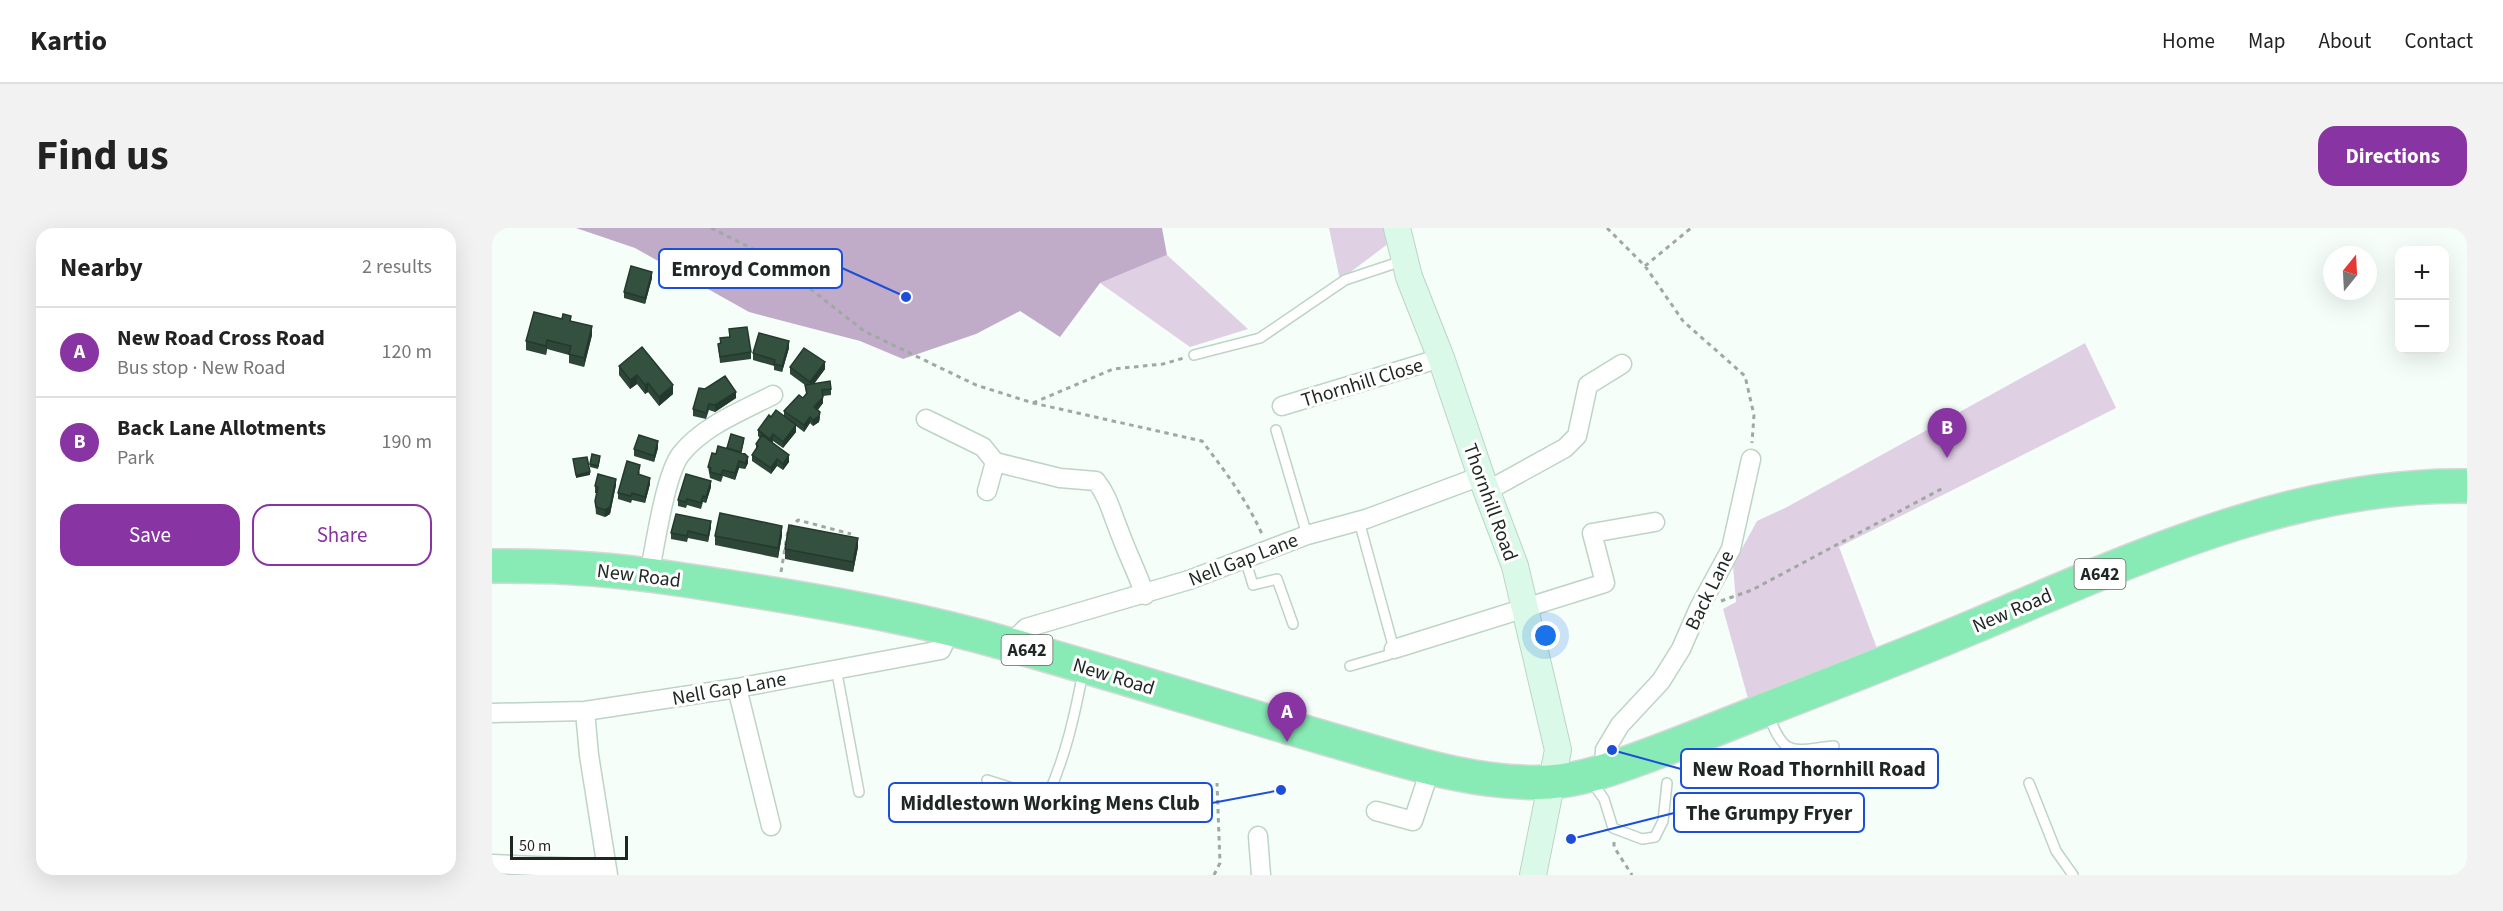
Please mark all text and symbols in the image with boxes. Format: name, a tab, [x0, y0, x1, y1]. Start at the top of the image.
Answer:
text: Kartio	[30, 21, 107, 61]
text: Home	[2162, 26, 2215, 56]
text: Map	[2248, 26, 2286, 56]
text: About	[2319, 26, 2371, 56]
text: Contact	[2404, 26, 2473, 56]
text: Find us	[36, 126, 169, 186]
button: Directions	[2318, 126, 2467, 186]
north arrow	[2323, 246, 2377, 300]
map controls	[2395, 246, 2449, 354]
button: +	[2395, 246, 2449, 300]
text: Nearby	[60, 249, 143, 286]
callout: Emroyd Common	[659, 249, 842, 288]
text: 2 results	[362, 253, 432, 281]
text: Emroyd Common	[671, 254, 831, 284]
button: −	[2395, 300, 2449, 354]
text: New Road Cross Road	[117, 322, 325, 354]
text: A	[74, 338, 85, 366]
text: 120 m	[382, 338, 432, 366]
street label: Thornhill Close	[1298, 351, 1427, 415]
text: Bus stop · New Road	[117, 354, 286, 382]
pin: B	[1928, 408, 1966, 458]
text: Back Lane Allotments	[117, 412, 326, 444]
text: B	[73, 428, 86, 456]
text: 190 m	[382, 428, 432, 456]
street label: Thornhill Road	[1456, 440, 1524, 565]
text: Park	[117, 444, 154, 472]
button: Save	[60, 504, 240, 566]
button: Share	[252, 504, 432, 566]
street label: Nell Gap Lane	[1185, 526, 1302, 594]
street label: Back Lane	[1679, 546, 1741, 635]
street label: New Road	[595, 557, 682, 595]
road number: A642	[2074, 559, 2126, 589]
street label: New Road	[1968, 582, 2057, 640]
your location	[1531, 621, 1560, 650]
road number: A642	[1002, 635, 1052, 665]
street label: New Road	[1069, 651, 1158, 703]
street label: Nell Gap Lane	[670, 665, 788, 713]
pin: A	[1268, 692, 1306, 742]
callout: New Road Thornhill Road	[1681, 749, 1938, 788]
text: New Road Thornhill Road	[1692, 754, 1926, 784]
callout: Middlestown Working Mens Club	[889, 783, 1212, 822]
text: Middlestown Working Mens Club	[900, 788, 1200, 818]
callout: The Grumpy Fryer	[1674, 793, 1864, 832]
text: The Grumpy Fryer	[1686, 798, 1853, 828]
scale bar	[510, 833, 628, 860]
text: 50 m	[519, 835, 551, 857]

